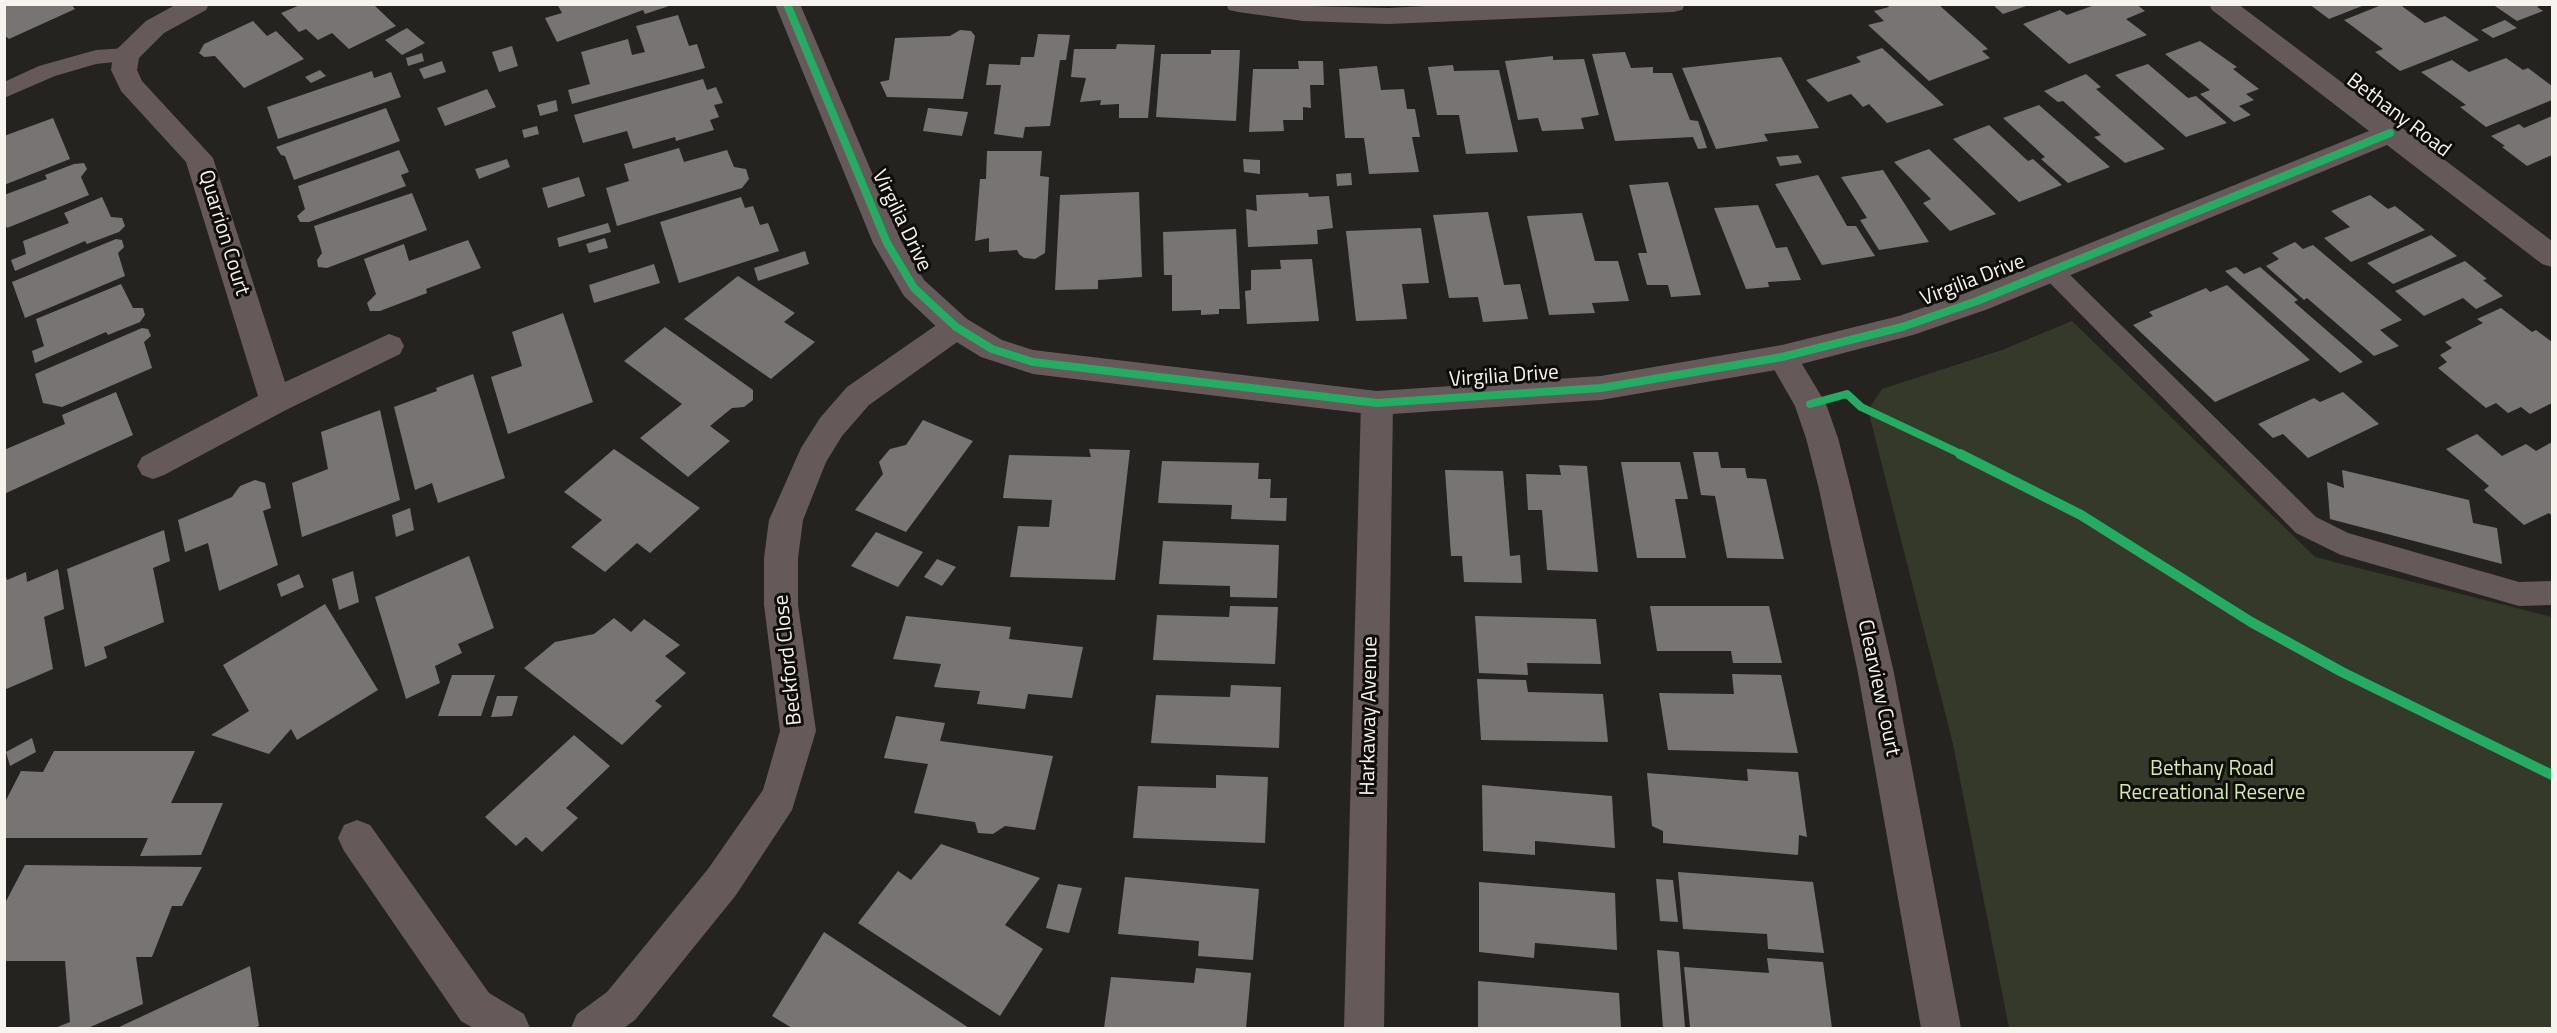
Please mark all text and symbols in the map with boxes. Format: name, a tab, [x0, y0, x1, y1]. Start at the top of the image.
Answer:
street label: Bethany Road	[2341, 69, 2455, 163]
street label: Virgilia Drive	[866, 166, 936, 276]
street label: Quarrion Court	[192, 167, 254, 299]
street label: Virgilia Drive	[1917, 250, 2029, 312]
street label: Virgilia Drive	[1448, 361, 1560, 393]
street label: Beckford Close	[770, 594, 808, 726]
street label: Clearview Court	[1851, 618, 1905, 758]
street label: Harkaway Avenue	[1356, 636, 1384, 796]
park label: Bethany Road Recreational Reserve	[2119, 757, 2305, 807]

